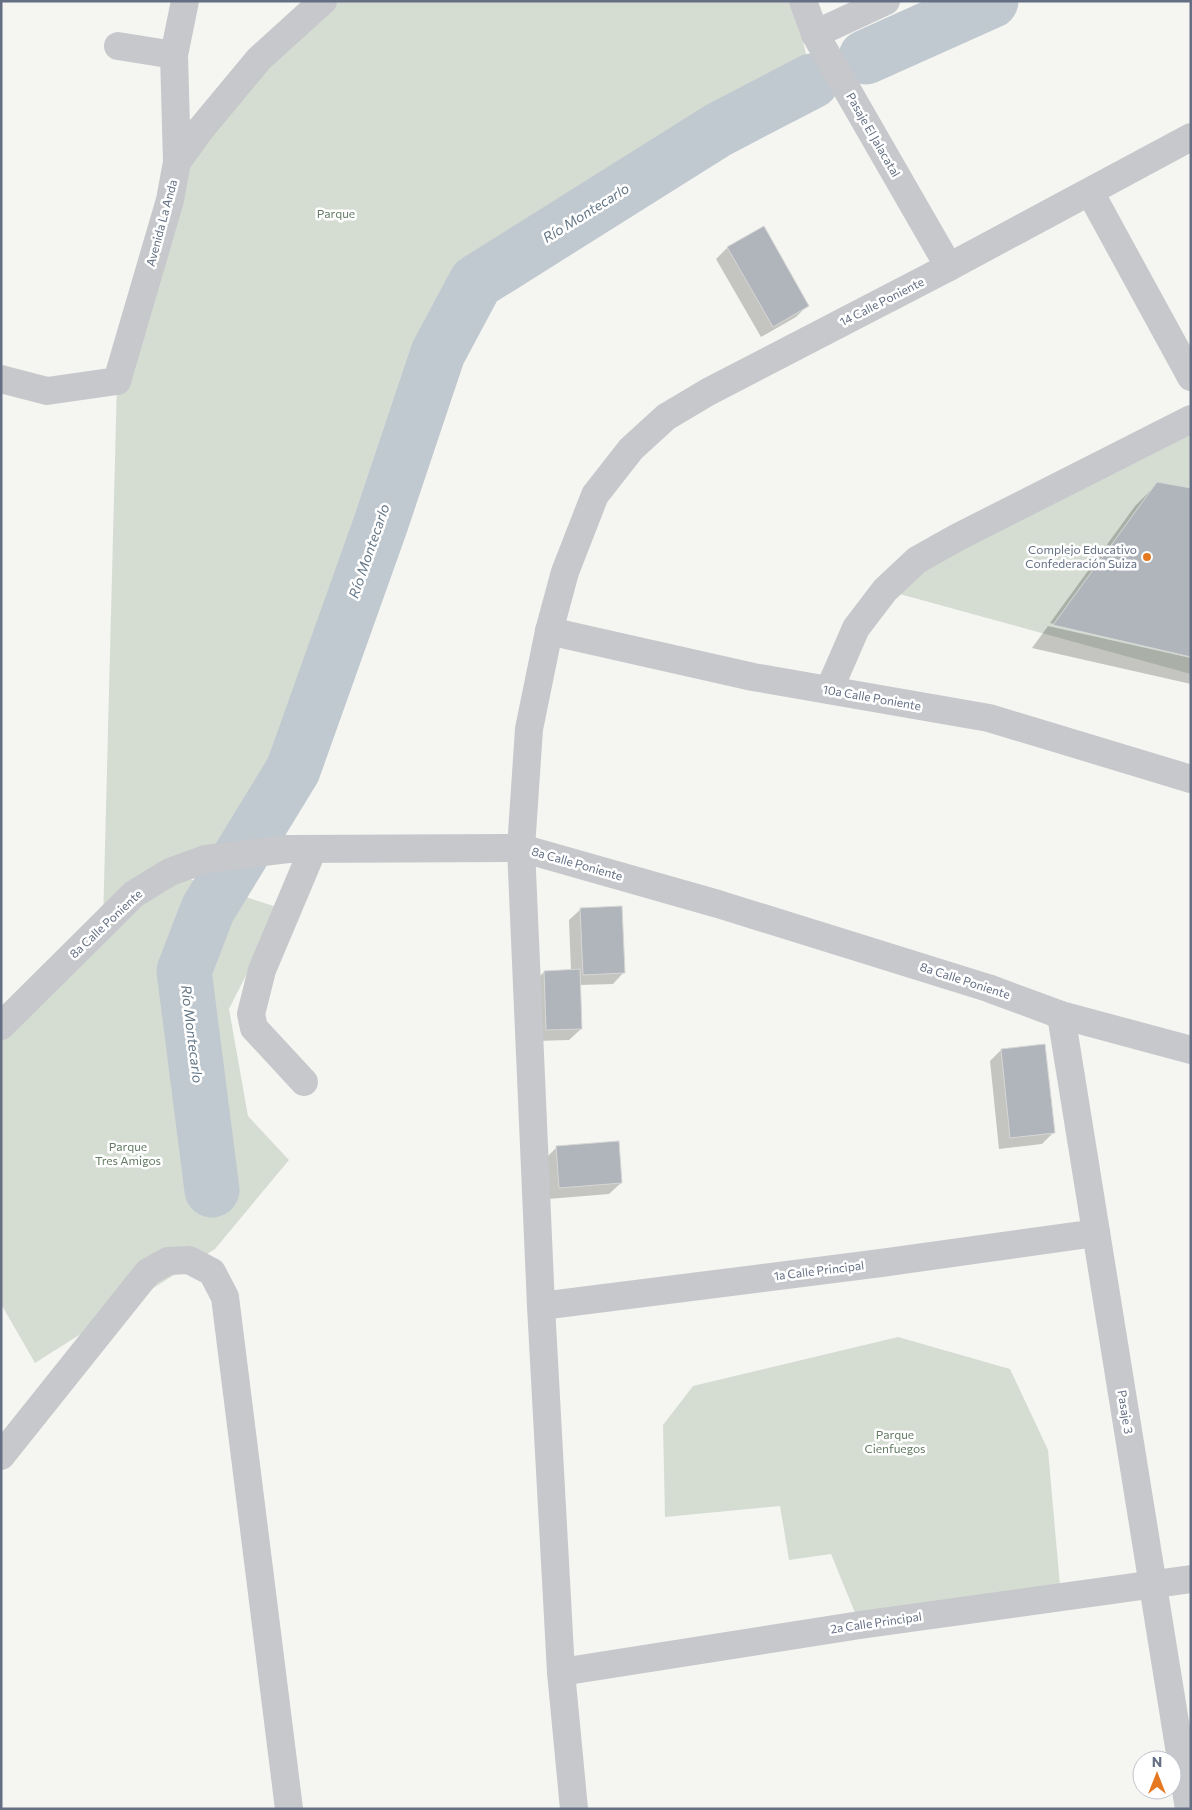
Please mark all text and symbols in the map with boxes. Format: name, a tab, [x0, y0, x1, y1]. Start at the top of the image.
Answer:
street label: Pasaje El Jalacatal	[843, 90, 904, 180]
street label: Avenida La Anda	[143, 178, 179, 268]
water label: Río Montecarlo	[539, 179, 632, 246]
park label: Parque	[317, 206, 355, 220]
street label: 14 Calle Poniente	[837, 274, 926, 328]
water label: Río Montecarlo	[344, 501, 393, 600]
place label: Complejo Educativo Confederación Suiza	[1025, 542, 1137, 570]
marker: Complejo Educativo Confederación Suiza	[1141, 551, 1153, 563]
street label: 10a Calle Poniente	[822, 681, 922, 713]
street label: 8a Calle Poniente	[530, 843, 624, 883]
street label: 8a Calle Poniente	[66, 886, 144, 960]
street label: 8a Calle Poniente	[918, 959, 1012, 1001]
water label: Río Montecarlo	[178, 984, 207, 1084]
park label: Parque Tres Amigos	[95, 1139, 161, 1167]
street label: 1a Calle Principal	[773, 1258, 865, 1282]
street label: Pasaje 3	[1116, 1389, 1136, 1435]
park label: Parque Cienfuegos	[864, 1427, 926, 1455]
street label: 2a Calle Principal	[829, 1609, 922, 1635]
north arrow	[1132, 1750, 1182, 1800]
text: N	[1152, 1753, 1162, 1770]

